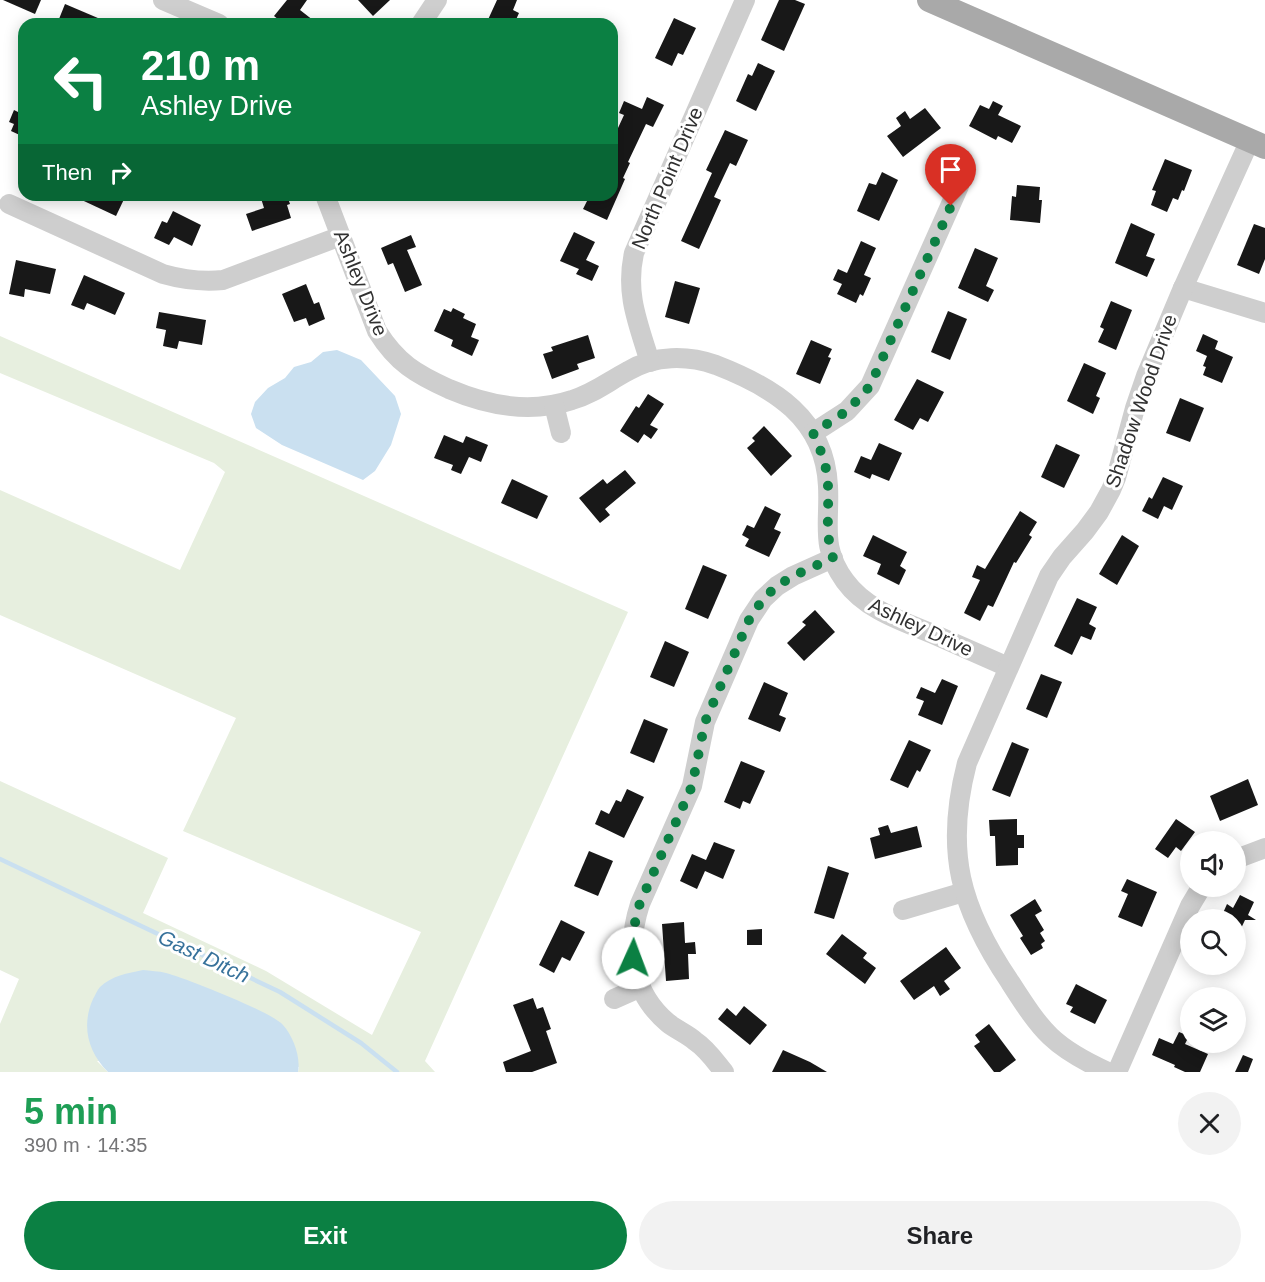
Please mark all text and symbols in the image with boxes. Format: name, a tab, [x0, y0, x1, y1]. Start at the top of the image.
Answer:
icon: left	[42, 42, 120, 120]
text: 210 m	[141, 42, 260, 89]
text: Ashley Drive	[141, 91, 293, 121]
street label: North Point Drive	[627, 104, 707, 252]
pin	[925, 144, 976, 206]
icon: arrive	[934, 153, 967, 186]
icon: right	[104, 156, 137, 189]
text: Then	[42, 160, 92, 185]
street label: Ashley Drive	[330, 227, 392, 339]
street label: Shadow Wood Drive	[1101, 311, 1181, 491]
street label: Ashley Drive	[865, 593, 977, 661]
map controls	[1180, 831, 1246, 1053]
button: sound	[1180, 831, 1246, 897]
button: search	[1180, 909, 1246, 975]
water label: Gast Ditch	[155, 925, 253, 987]
position arrow	[601, 926, 665, 990]
button: layers	[1180, 987, 1246, 1053]
text: 5 min	[24, 1091, 118, 1132]
button: close	[1178, 1092, 1241, 1155]
text: 390 m · 14:35	[24, 1134, 147, 1156]
button: Exit	[24, 1201, 627, 1270]
button: Share	[639, 1201, 1241, 1270]

